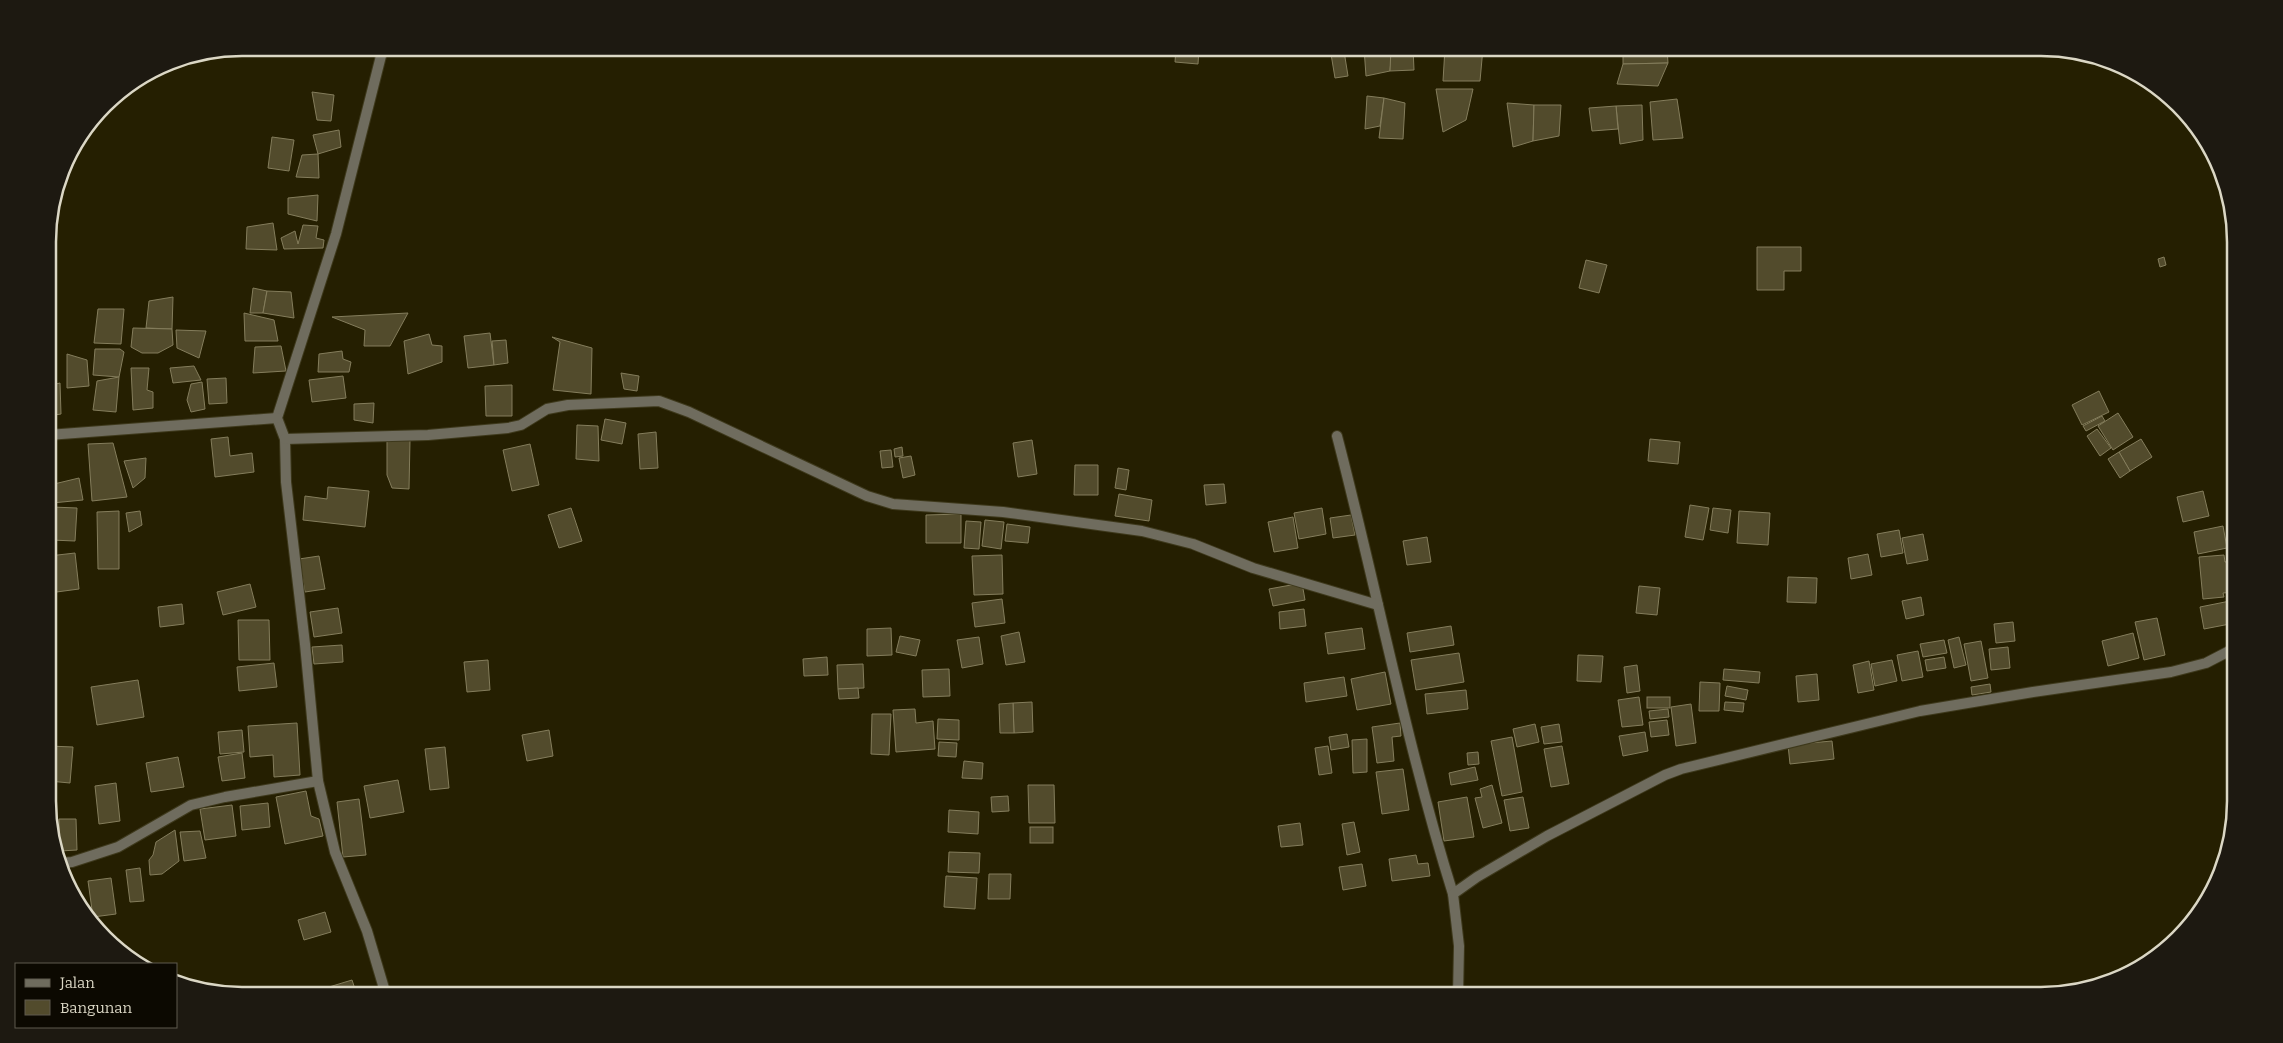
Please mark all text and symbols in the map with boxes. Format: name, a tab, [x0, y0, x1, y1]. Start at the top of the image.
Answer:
legend	[15, 963, 178, 1028]
text: Jalan	[59, 974, 95, 992]
text: Bangunan	[60, 999, 132, 1017]

